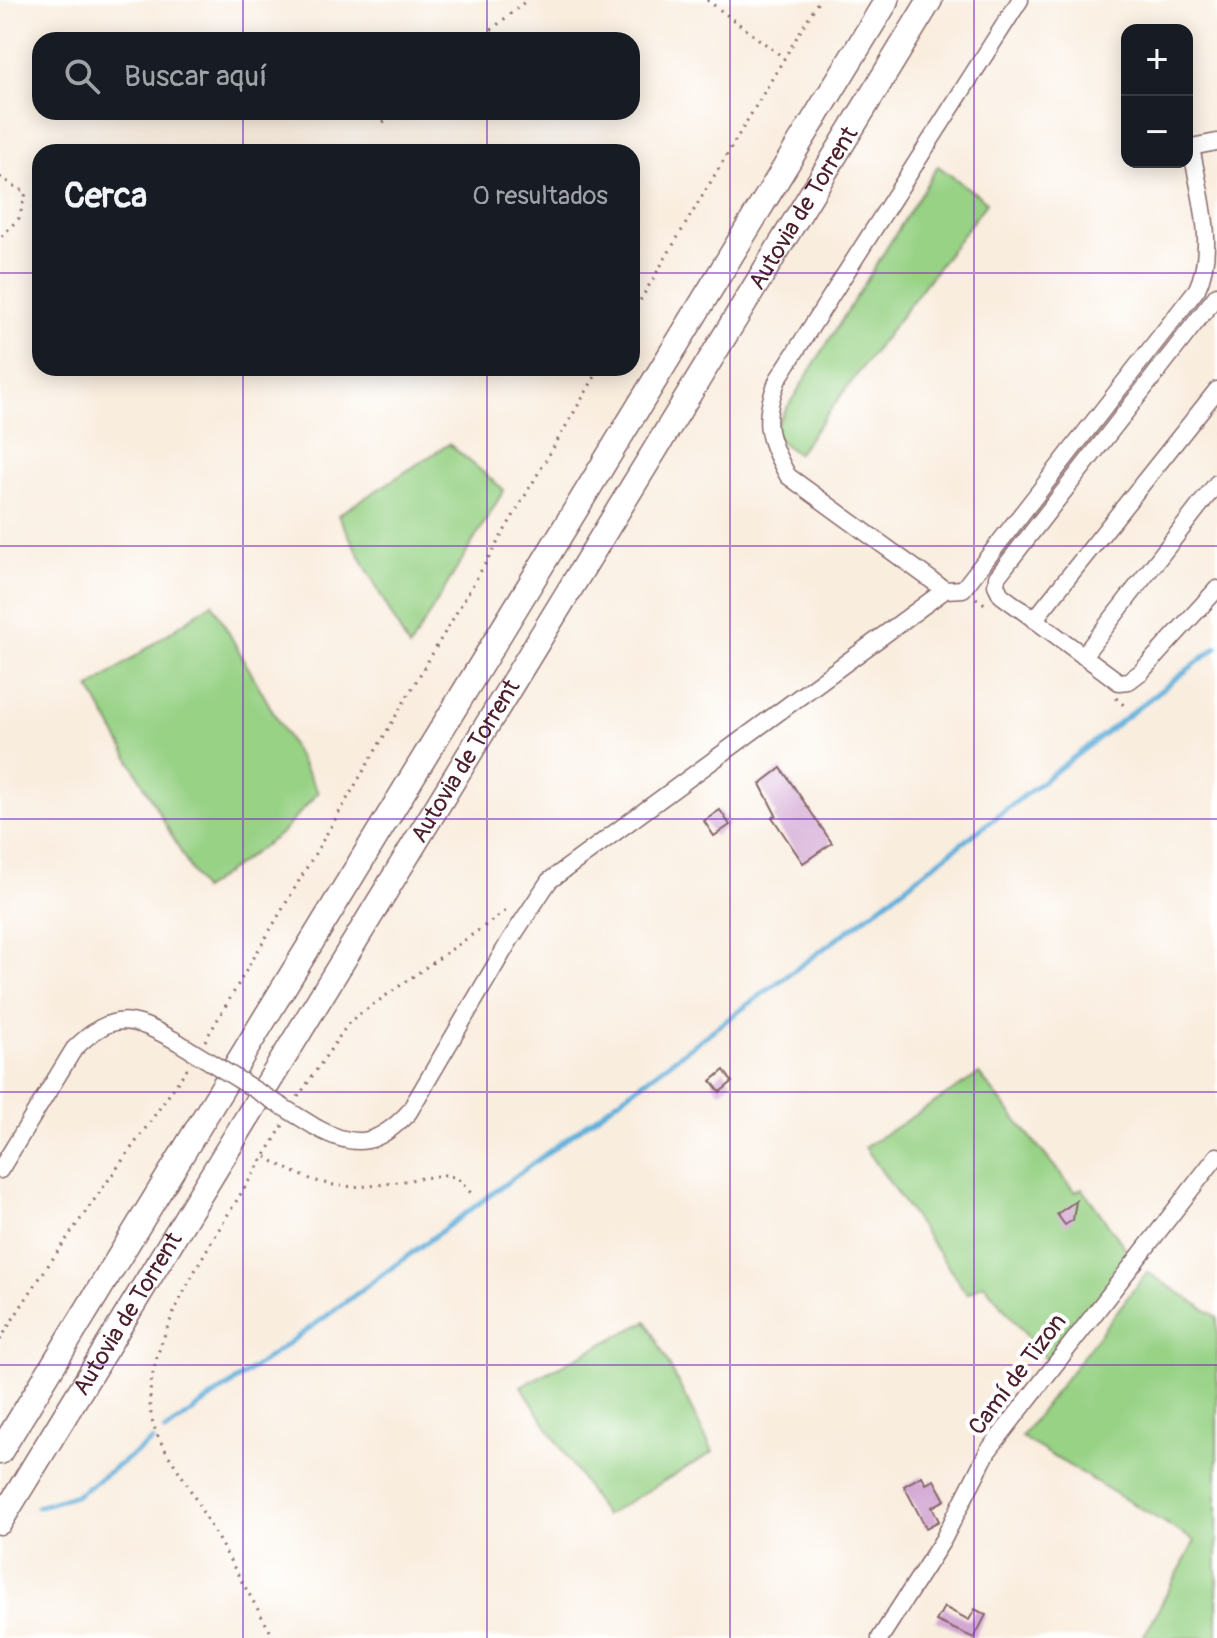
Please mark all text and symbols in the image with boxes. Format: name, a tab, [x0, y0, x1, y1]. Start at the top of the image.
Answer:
map controls	[1121, 24, 1193, 168]
button: +	[1121, 24, 1193, 96]
search box	[32, 32, 640, 120]
icon: search	[60, 54, 104, 98]
text: Buscar aquí	[124, 58, 267, 95]
button: −	[1121, 96, 1193, 168]
street label: Autovia de Torrent	[743, 121, 864, 295]
text: Cerca	[64, 175, 147, 218]
text: 0 resultados	[472, 180, 608, 212]
street label: Autovia de Torrent	[405, 674, 527, 848]
street label: Autovia de Torrent	[67, 1227, 189, 1401]
street label: Camí de Tizon	[962, 1308, 1072, 1441]

